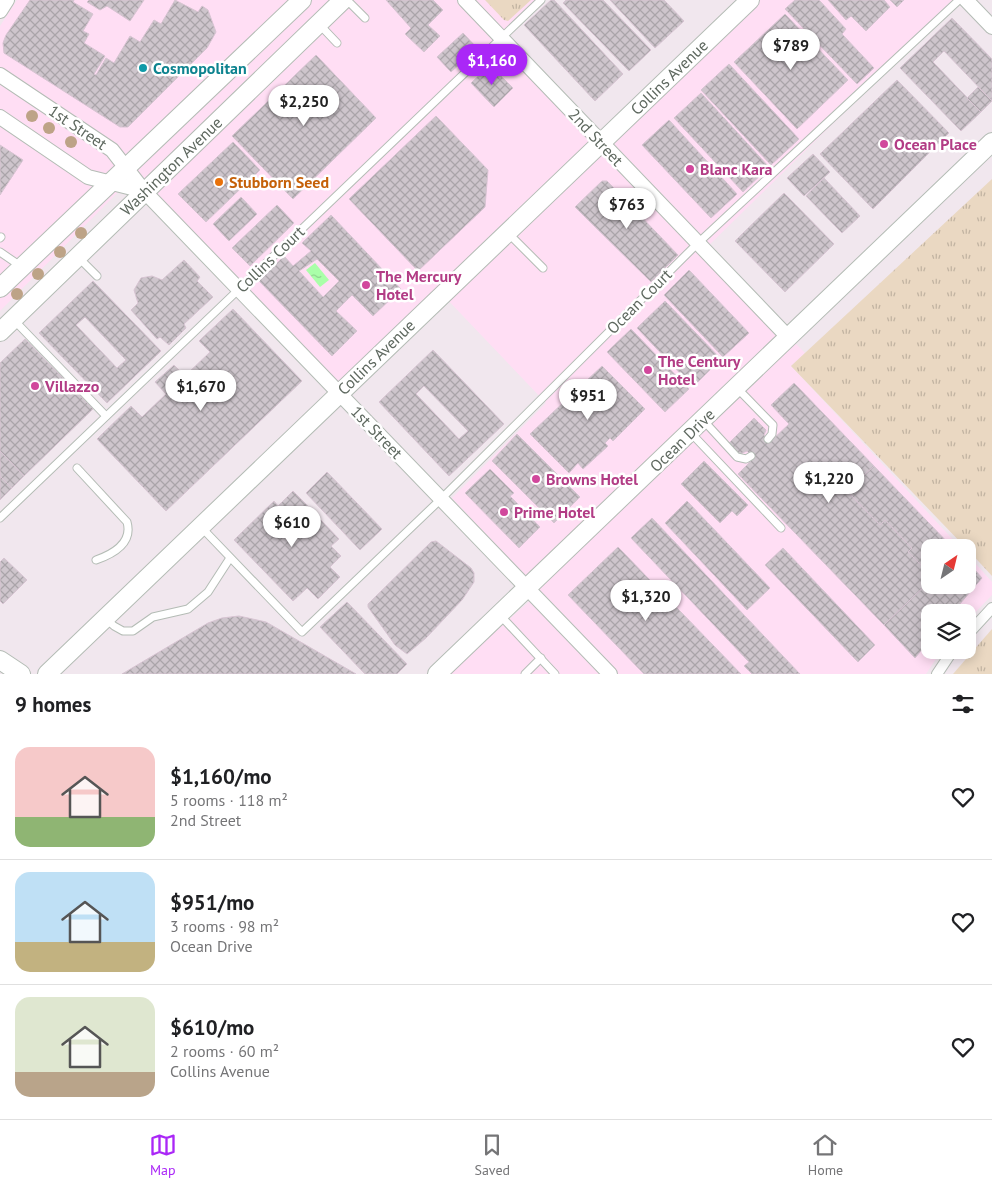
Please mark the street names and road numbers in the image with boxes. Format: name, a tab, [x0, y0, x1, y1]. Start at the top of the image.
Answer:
street label: Collins Avenue	[626, 35, 712, 119]
street label: 1st Street	[45, 100, 111, 154]
street label: 2nd Street	[564, 104, 628, 170]
street label: Washington Avenue	[116, 112, 226, 220]
street label: Collins Court	[232, 221, 309, 297]
street label: Ocean Court	[602, 264, 676, 338]
street label: Collins Avenue	[333, 315, 419, 399]
street label: 1st Street	[347, 401, 408, 463]
street label: Ocean Drive	[645, 404, 719, 476]

